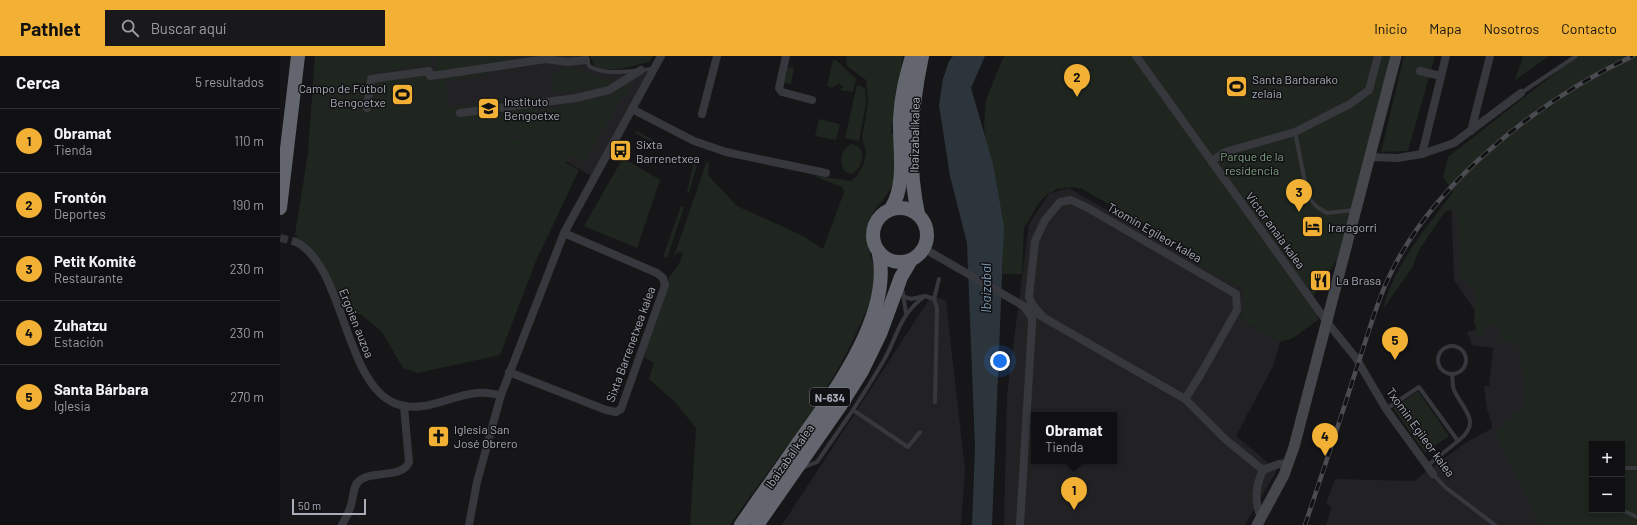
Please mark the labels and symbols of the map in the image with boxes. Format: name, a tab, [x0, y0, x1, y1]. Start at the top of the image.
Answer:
pin: 2	[1064, 64, 1090, 97]
place label: Santa Barbarako zelaia	[1252, 72, 1338, 100]
sports icon: Santa Barbarako zelaia	[1223, 73, 1249, 99]
place label: Campo de Fútbol Bengoetxe	[299, 81, 386, 109]
sports icon: Campo de Fútbol Bengoetxe	[389, 82, 415, 108]
place label: Instituto Bengoetxe	[504, 94, 560, 122]
school or university icon: Instituto Bengoetxe	[475, 95, 501, 121]
street label: Ibaizabal kalea	[906, 97, 922, 173]
place label: Sixta Barrenetxea	[636, 137, 700, 165]
bus stop icon: Sixta Barrenetxea	[607, 138, 633, 164]
park label: Parque de la residencia	[1220, 149, 1284, 177]
pin: 3	[1286, 179, 1312, 212]
street label: Victor anaia kalea	[1243, 189, 1309, 271]
street label: Txomin Egileor kalea	[1105, 199, 1205, 265]
hotel icon: Iraragorri	[1300, 214, 1326, 240]
place label: Iraragorri	[1328, 220, 1377, 234]
water label: Ibaizabal	[978, 263, 994, 313]
restaurant icon: La Brasa	[1308, 267, 1334, 293]
place label: La Brasa	[1336, 273, 1381, 287]
street label: Sixta Barrenetxea kalea	[603, 284, 657, 404]
street label: Ergoien auzoa	[337, 286, 377, 360]
pin: 5	[1382, 327, 1408, 360]
your location	[990, 351, 1010, 371]
street label: Txomin Egileor kalea	[1384, 385, 1458, 479]
road number: N-634	[810, 388, 850, 406]
street label: Ibaizabal kalea	[762, 421, 816, 491]
place label: Iglesia San José Obrero	[454, 422, 518, 450]
church icon: Iglesia San José Obrero	[425, 423, 451, 449]
pin: 4	[1312, 423, 1338, 456]
pin: 1	[1061, 477, 1087, 510]
scale bar	[292, 497, 366, 516]

